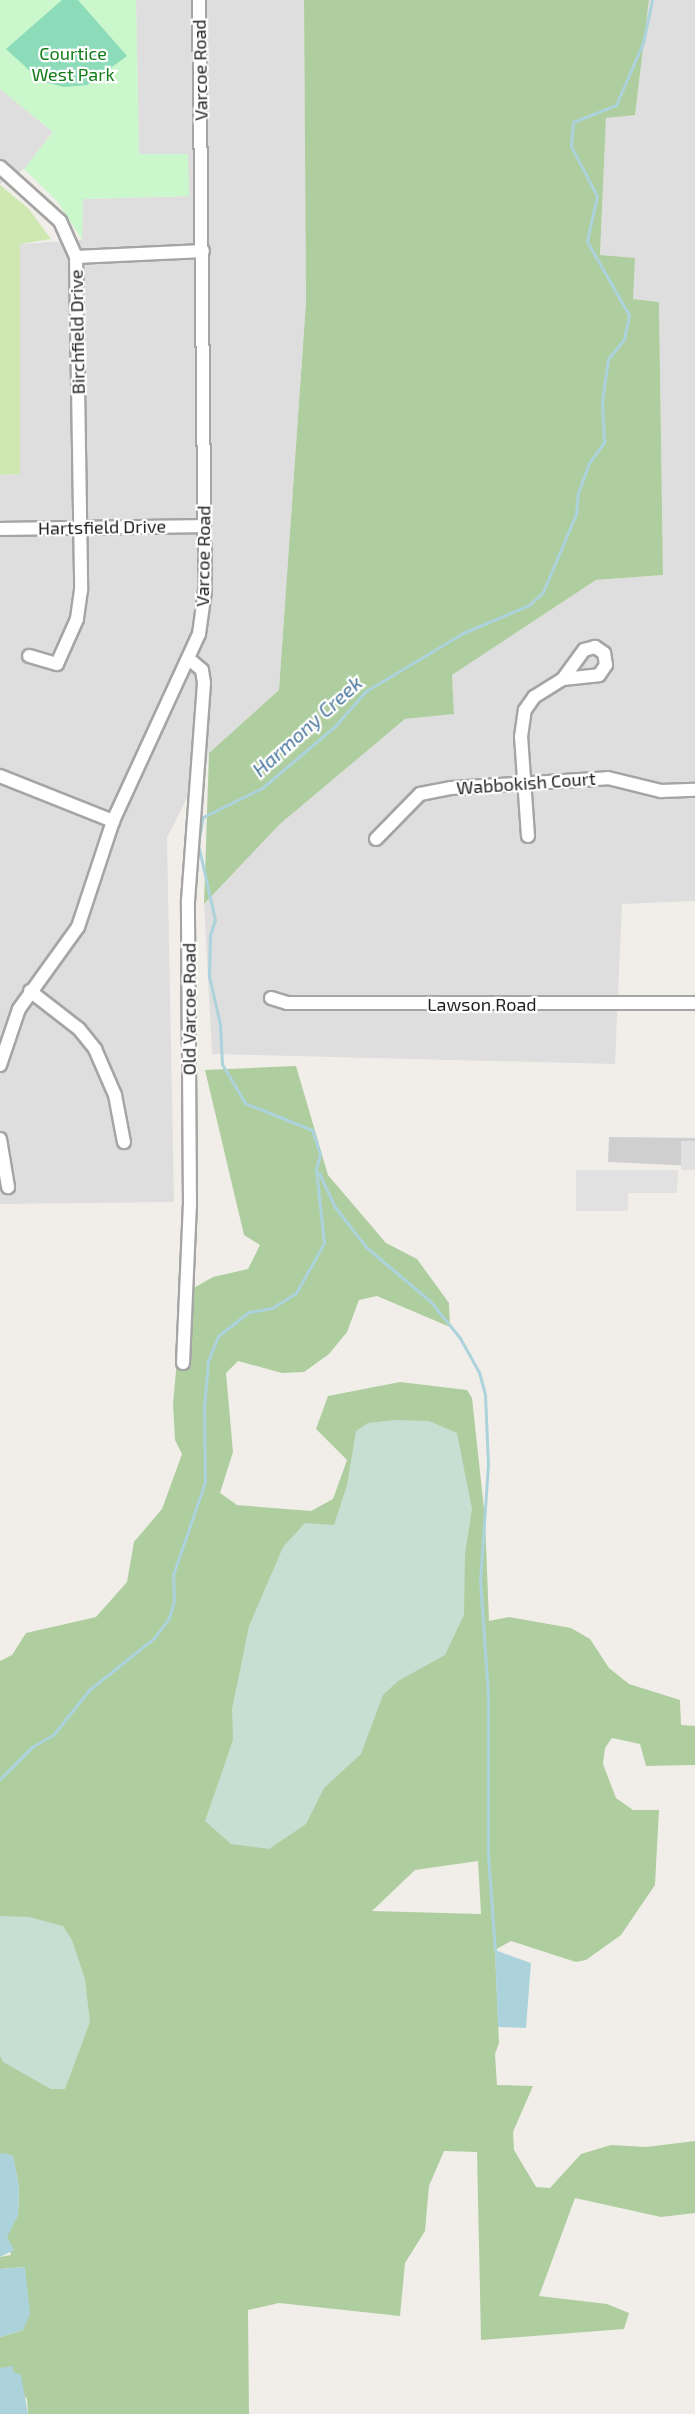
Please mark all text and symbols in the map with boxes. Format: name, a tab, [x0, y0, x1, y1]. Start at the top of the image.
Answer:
street label: Varcoe Road	[188, 19, 212, 121]
park label: Courtice West Park	[31, 43, 115, 86]
street label: Birchfield Drive	[65, 269, 89, 395]
street label: Varcoe Road	[191, 505, 215, 607]
street label: Hartsfield Drive	[38, 515, 166, 539]
water label: Harmony Creek	[247, 670, 367, 782]
street label: Wabbokish Court	[456, 767, 596, 799]
street label: Old Varcoe Road	[178, 942, 200, 1076]
street label: Lawson Road	[427, 993, 537, 1015]

